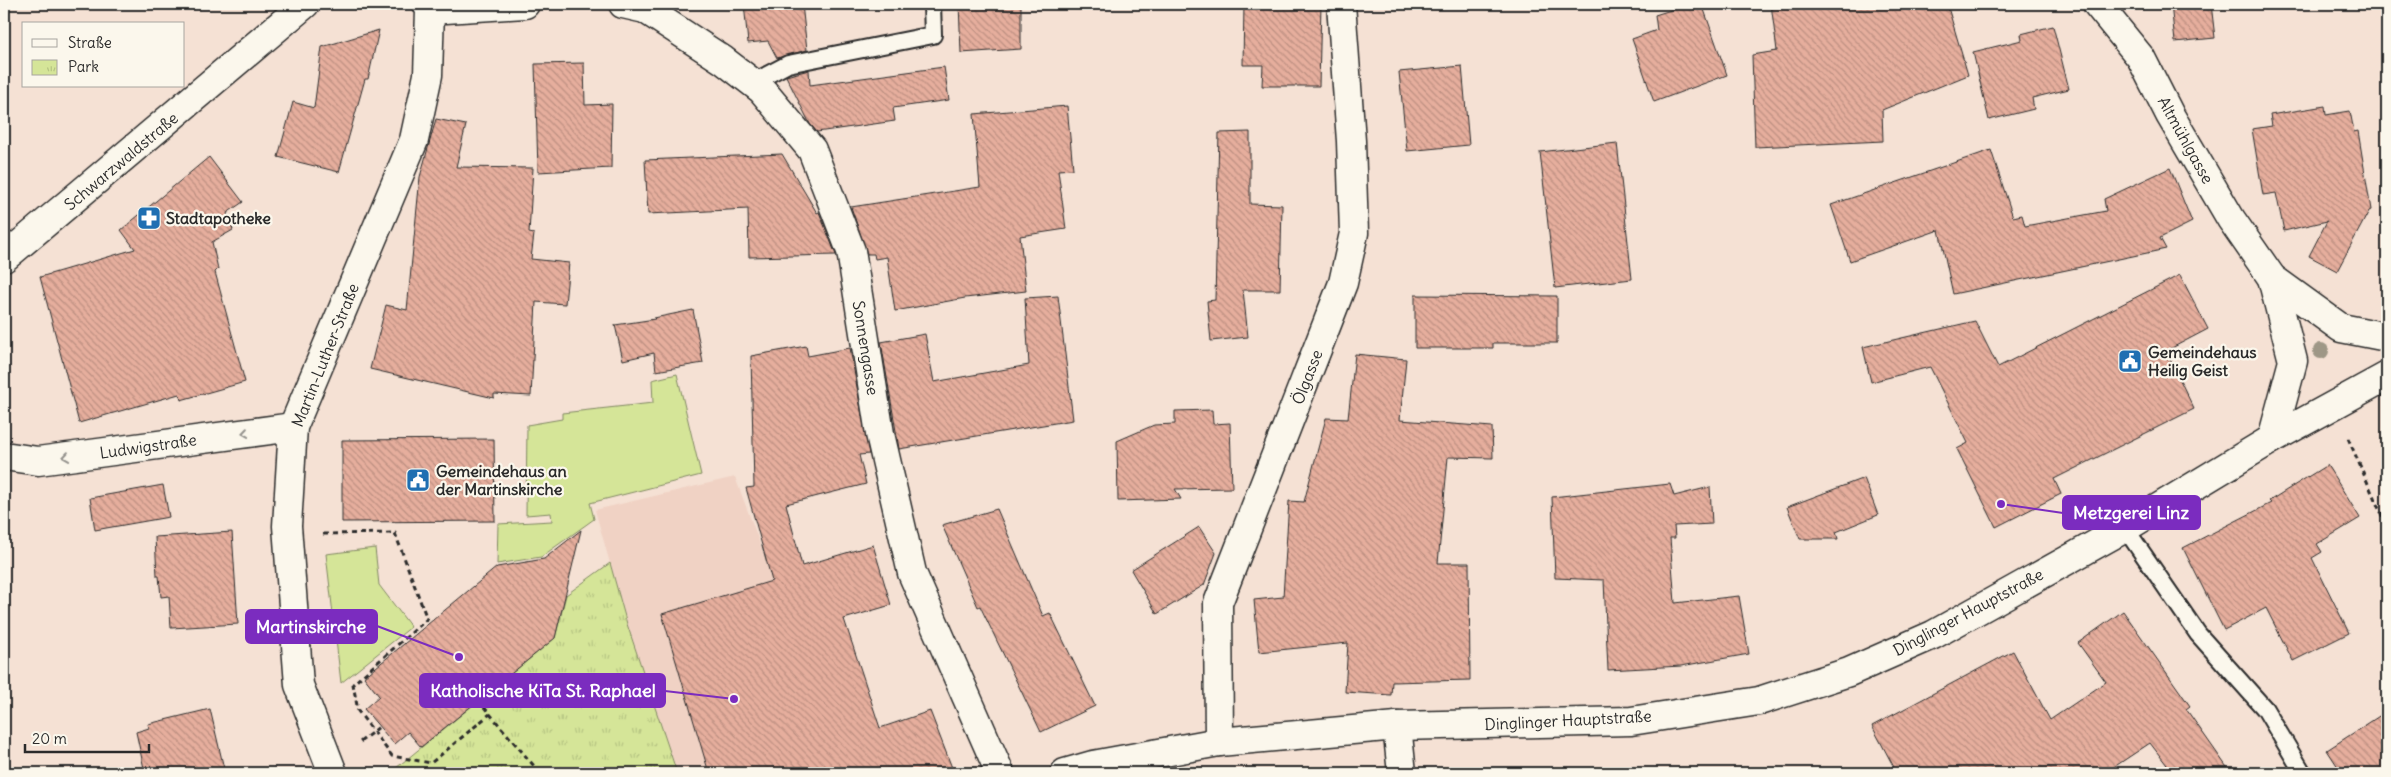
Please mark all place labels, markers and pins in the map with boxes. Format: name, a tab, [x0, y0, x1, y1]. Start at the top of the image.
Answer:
pharmacy icon: Stadtapotheke	[136, 205, 162, 231]
place label: Stadtapotheke	[166, 208, 271, 229]
place label: Gemeindehaus Heilig Geist	[2148, 342, 2257, 381]
public building icon: Gemeindehaus Heilig Geist	[2117, 348, 2143, 374]
place label: Gemeindehaus an der Martinskirche	[436, 461, 567, 499]
public building icon: Gemeindehaus an der Martinskirche	[405, 467, 431, 493]
callout: Metzgerei Linz	[2063, 496, 2200, 529]
callout: Martinskirche	[246, 610, 377, 643]
callout: Katholische KiTa St. Raphael	[420, 674, 665, 707]

